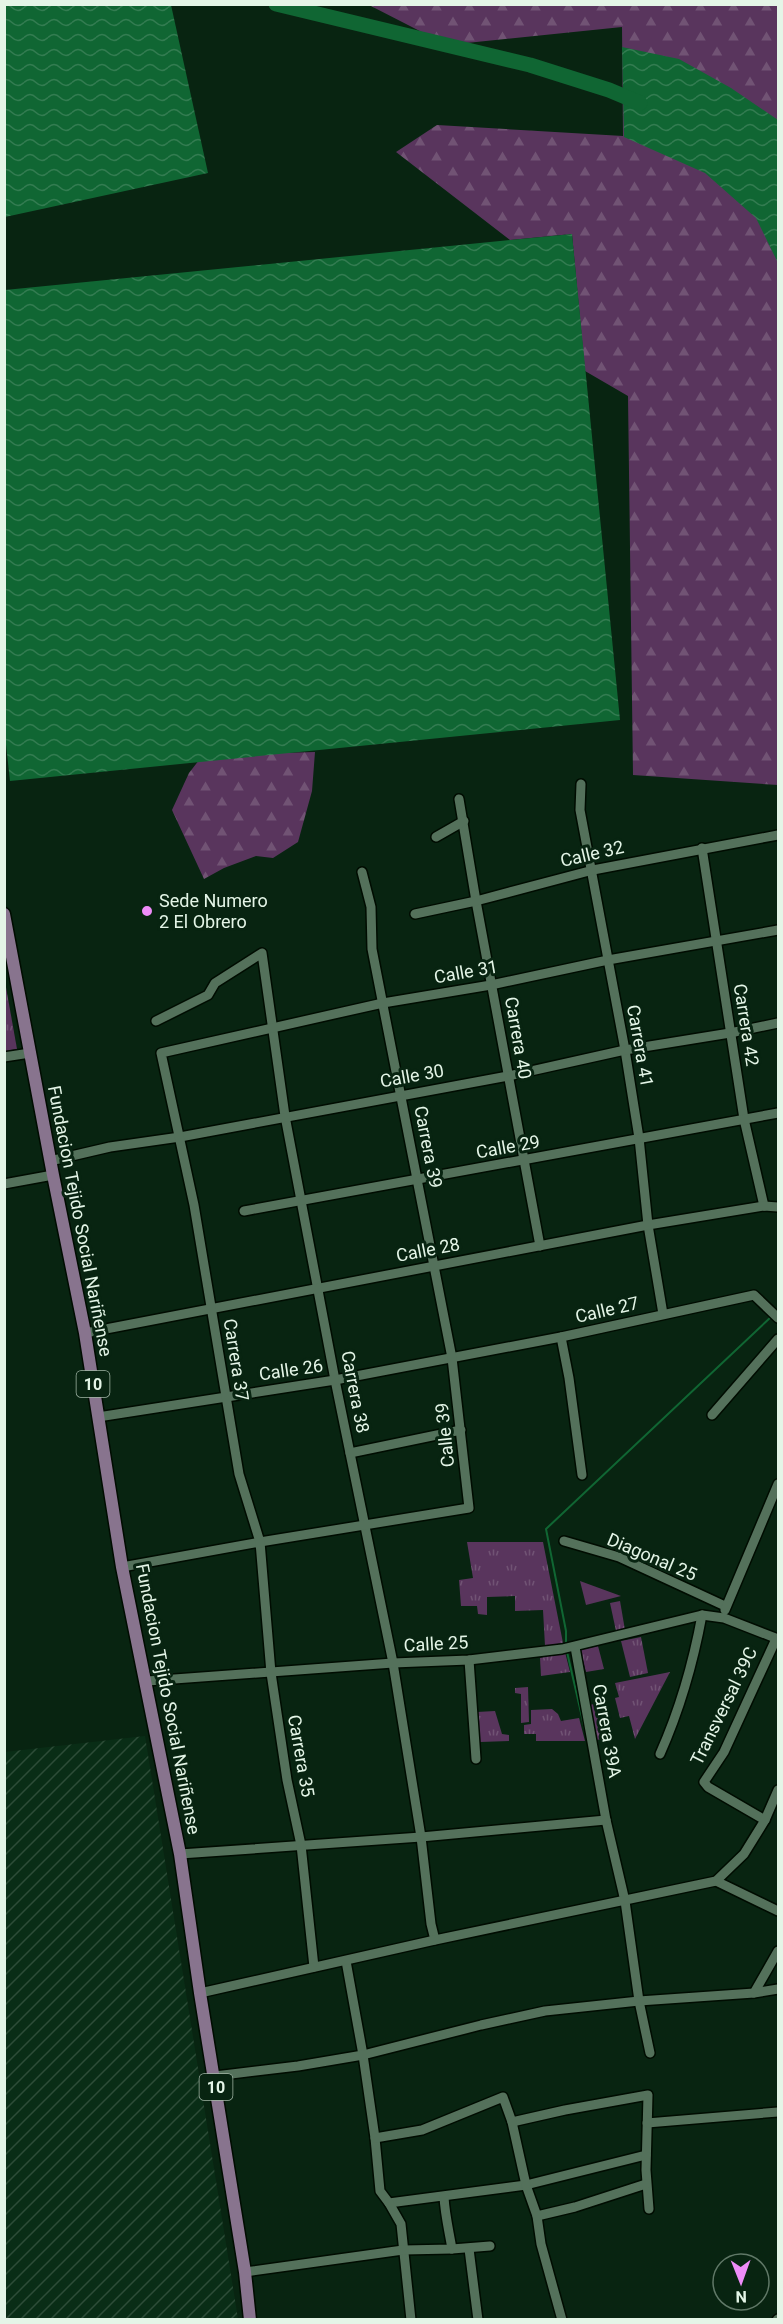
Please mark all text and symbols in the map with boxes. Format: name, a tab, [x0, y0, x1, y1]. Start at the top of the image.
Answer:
street label: Calle 32	[558, 836, 626, 871]
place label: Sede Numero 2 El Obrero	[159, 890, 268, 932]
marker: Sede Numero 2 El Obrero	[140, 904, 154, 918]
street label: Calle 31	[432, 956, 500, 987]
street label: Carrera 42	[730, 982, 763, 1068]
street label: Carrera 40	[501, 995, 536, 1081]
street label: Carrera 41	[623, 1003, 658, 1089]
street label: Calle 30	[378, 1060, 446, 1091]
street label: Fundacion Tejido Social Nariñense	[44, 1084, 117, 1358]
street label: Carrera 39	[410, 1104, 447, 1190]
street label: Calle 29	[474, 1131, 542, 1162]
street label: Calle 28	[394, 1233, 462, 1266]
street label: Calle 27	[573, 1292, 641, 1327]
street label: Carrera 37	[220, 1317, 253, 1403]
street label: Carrera 38	[337, 1349, 374, 1435]
street label: Calle 26	[258, 1355, 324, 1384]
road number: 10	[76, 1371, 110, 1397]
street label: Calle 39	[431, 1402, 458, 1468]
street label: Diagonal 25	[604, 1528, 700, 1585]
street label: Fundacion Tejido Social Nariñense	[132, 1562, 205, 1836]
street label: Calle 25	[403, 1631, 469, 1656]
street label: Transversal 39C	[686, 1643, 761, 1768]
street label: Carrera 39A	[589, 1682, 626, 1780]
street label: Carrera 35	[284, 1713, 319, 1799]
road number: 10	[200, 2074, 232, 2100]
north arrow	[711, 2252, 771, 2312]
text: N	[735, 2287, 747, 2306]

